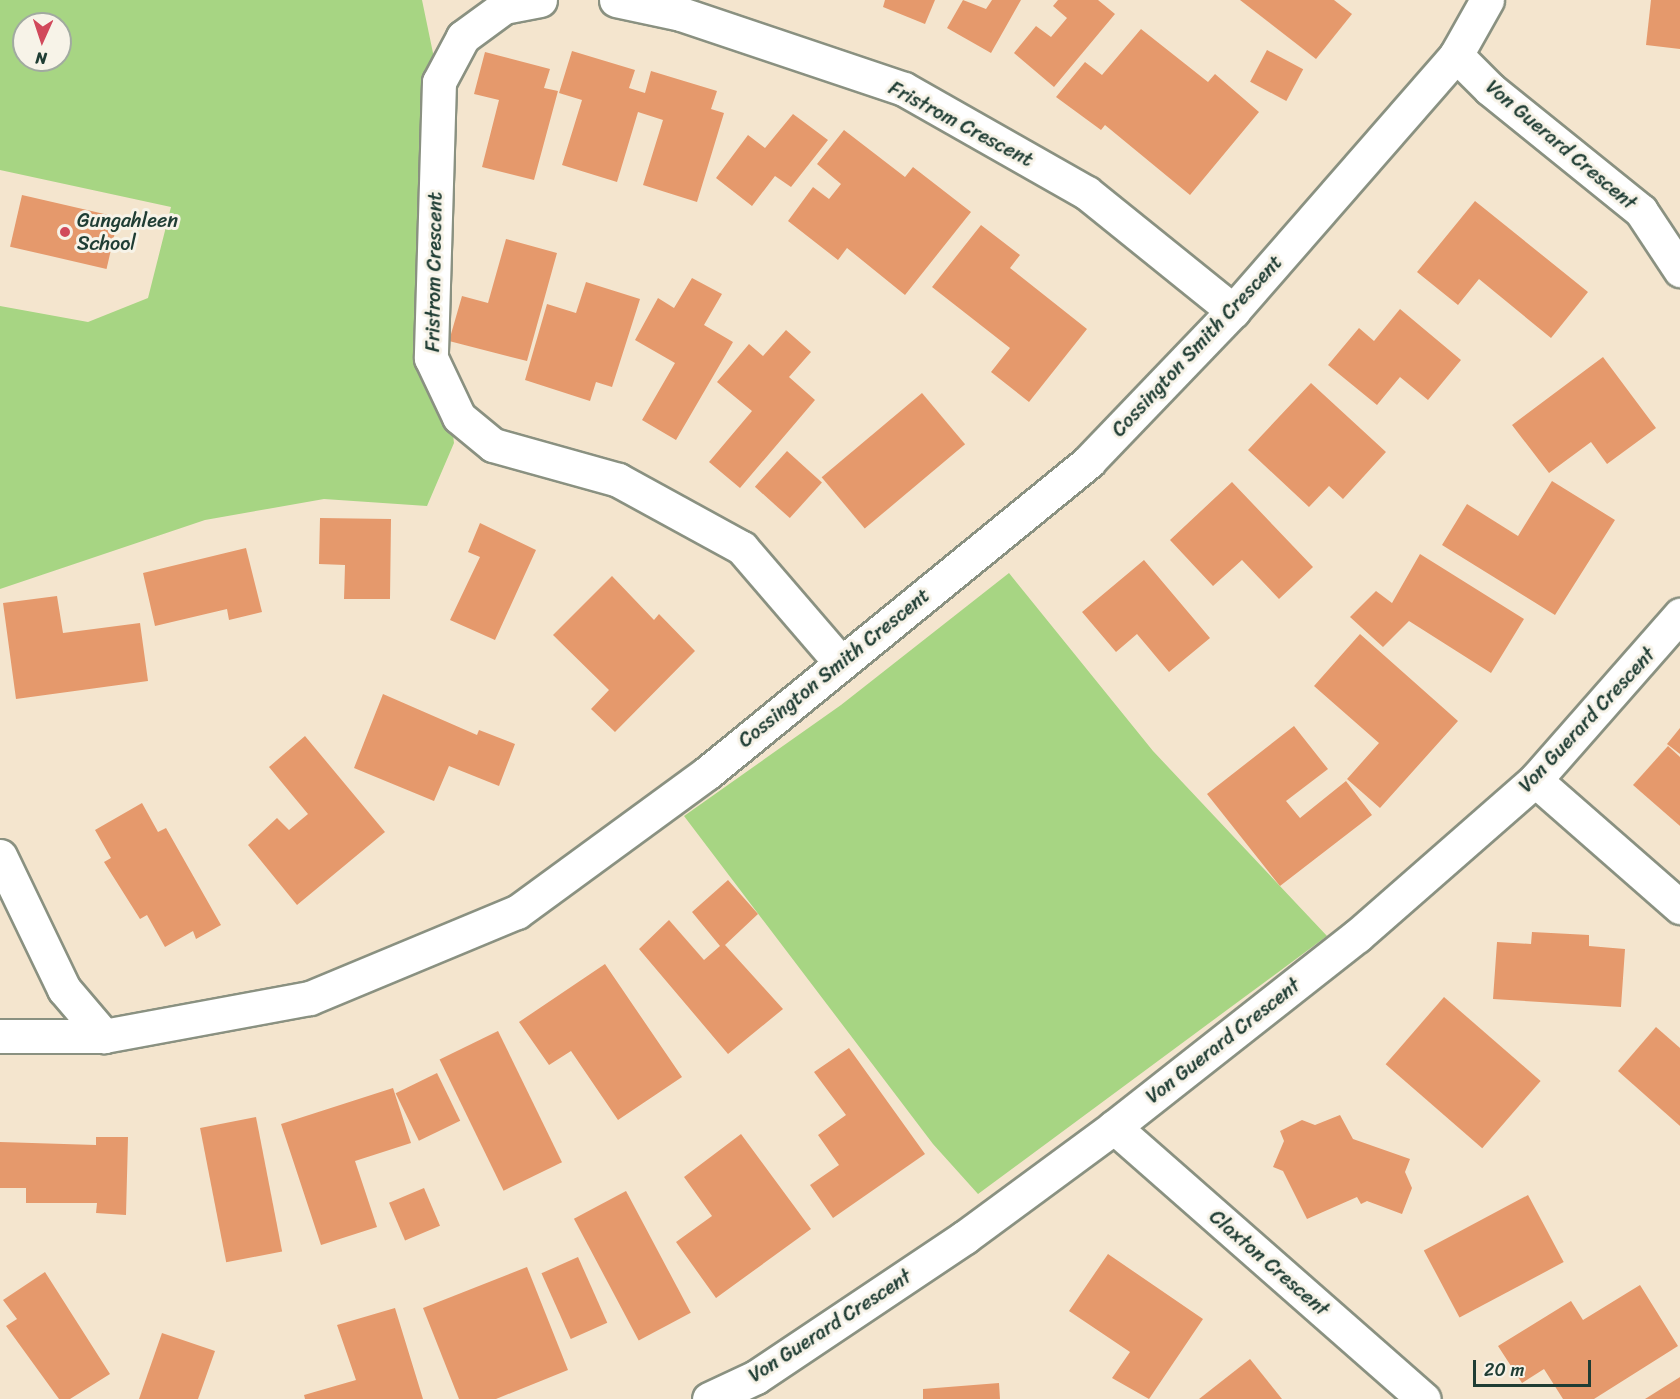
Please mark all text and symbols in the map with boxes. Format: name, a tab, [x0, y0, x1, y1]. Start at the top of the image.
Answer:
north arrow	[12, 12, 72, 72]
text: N	[35, 44, 47, 73]
street label: Von Guerard Crescent	[1480, 74, 1642, 216]
street label: Fristrom Crescent	[884, 76, 1038, 172]
street label: Fristrom Crescent	[421, 191, 447, 353]
place label: Gungahleen School	[77, 208, 178, 255]
marker: Gungahleen School	[58, 225, 72, 239]
street label: Cossington Smith Crescent	[1106, 250, 1288, 442]
street label: Cossington Smith Crescent	[733, 583, 935, 753]
street label: Von Guerard Crescent	[1513, 642, 1661, 798]
street label: Von Guerard Crescent	[1140, 972, 1306, 1110]
street label: Claxton Crescent	[1204, 1204, 1334, 1322]
street label: Von Guerard Crescent	[743, 1264, 917, 1388]
scale bar	[1476, 1348, 1594, 1386]
text: 20 m	[1484, 1354, 1524, 1386]

